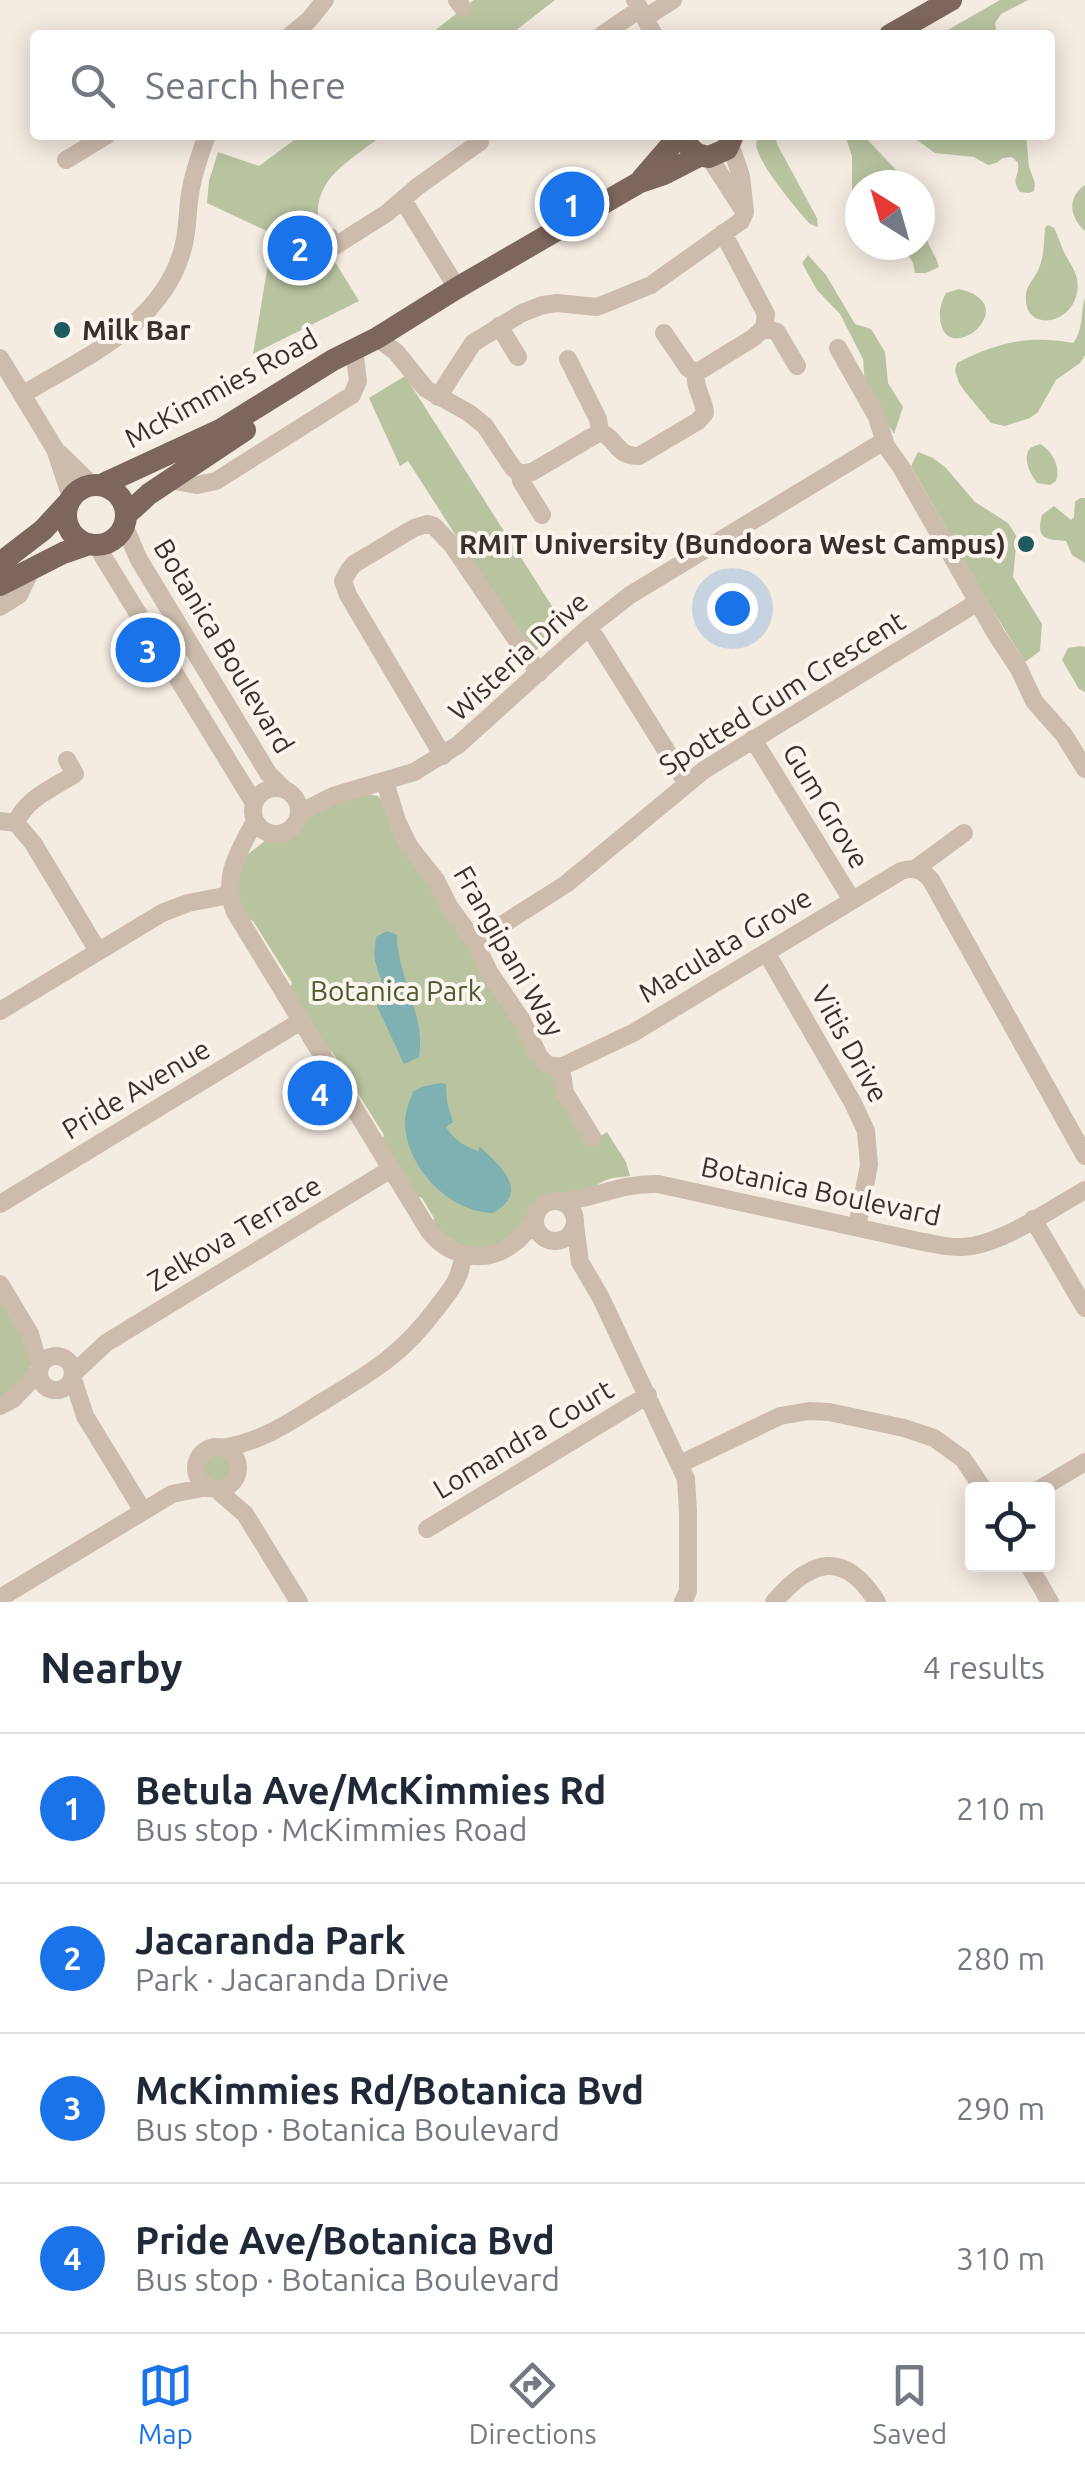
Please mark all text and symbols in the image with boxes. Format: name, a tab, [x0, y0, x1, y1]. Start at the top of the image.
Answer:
search box	[30, 30, 1055, 140]
icon: search	[65, 58, 120, 113]
text: Search here	[145, 64, 346, 106]
pin: 1	[540, 166, 604, 242]
north arrow	[845, 170, 935, 260]
pin: 2	[268, 210, 332, 286]
place label: Milk Bar	[82, 314, 191, 345]
marker: Milk Bar	[51, 319, 73, 341]
street label: McKimmies Road	[119, 322, 322, 453]
place label: RMIT University (Bundoora West Campus)	[459, 528, 1006, 560]
street label: Botanica Boulevard	[148, 533, 301, 758]
marker: RMIT University (Bundoora West Campus)	[1015, 533, 1037, 555]
your location	[707, 583, 758, 634]
street label: Wisteria Drive	[442, 585, 594, 726]
street label: Spotted Gum Crescent	[653, 604, 910, 781]
pin: 3	[116, 612, 180, 688]
street label: Gum Grove	[777, 738, 876, 874]
street label: Frangipani Way	[448, 860, 571, 1041]
street label: Maculata Grove	[633, 881, 817, 1008]
park label: Botanica Park	[310, 975, 482, 1006]
street label: Vitis Drive	[806, 980, 895, 1107]
street label: Pride Avenue	[56, 1032, 215, 1145]
pin: 4	[288, 1056, 352, 1130]
street label: Botanica Boulevard	[699, 1150, 944, 1231]
street label: Zelkova Terrace	[141, 1169, 326, 1296]
street label: Lomandra Court	[427, 1373, 618, 1504]
map controls	[965, 1482, 1055, 1572]
button: locate	[965, 1482, 1055, 1572]
text: Nearby	[40, 1644, 183, 1691]
text: 4 results	[923, 1649, 1045, 1685]
text: Betula Ave/McKimmies Rd	[135, 1769, 606, 1811]
text: 1	[63, 1790, 82, 1826]
text: 210 m	[956, 1790, 1045, 1826]
text: Bus stop · McKimmies Road	[135, 1811, 527, 1847]
text: Jacaranda Park	[135, 1919, 406, 1961]
text: 2	[63, 1940, 82, 1976]
text: 280 m	[956, 1940, 1045, 1976]
text: Park · Jacaranda Drive	[135, 1961, 450, 1997]
text: McKimmies Rd/Botanica Bvd	[135, 2069, 644, 2111]
text: 3	[63, 2090, 82, 2126]
text: 290 m	[956, 2090, 1045, 2126]
text: Bus stop · Botanica Boulevard	[135, 2111, 560, 2147]
text: Pride Ave/Botanica Bvd	[135, 2219, 555, 2261]
text: 4	[63, 2240, 82, 2276]
text: 310 m	[956, 2240, 1045, 2276]
text: Bus stop · Botanica Boulevard	[135, 2261, 560, 2297]
tab: Map	[138, 2358, 193, 2449]
tab: Directions	[469, 2358, 597, 2449]
tab: Saved	[873, 2358, 947, 2449]

